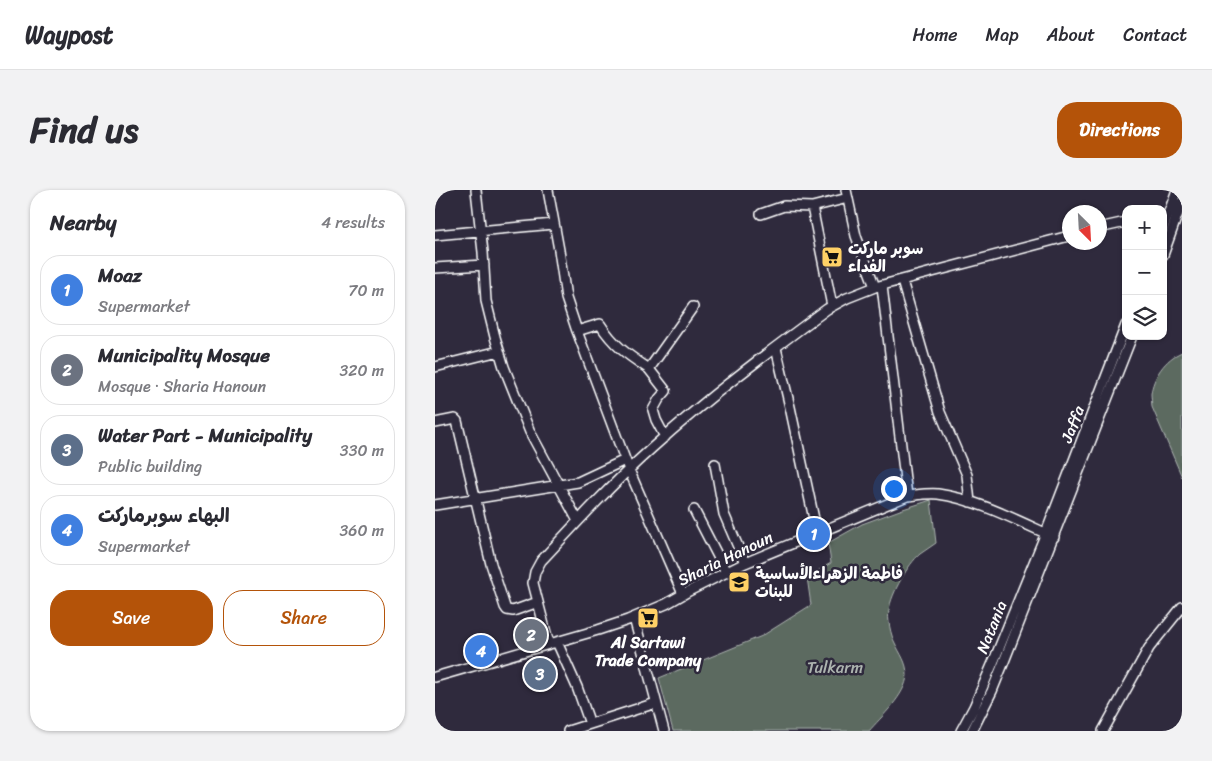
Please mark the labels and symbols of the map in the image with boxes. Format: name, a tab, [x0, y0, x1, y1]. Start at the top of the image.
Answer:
north arrow	[1062, 205, 1107, 250]
place label: سوبر ماركت الفداء	[848, 234, 923, 281]
supermarket icon: سوبر ماركت الفداء	[820, 245, 844, 269]
street label: Jaffa	[1052, 400, 1093, 448]
your location	[881, 476, 907, 502]
pin: 1	[798, 515, 830, 553]
street label: Sharia Hanoun	[673, 523, 778, 594]
place label: فاطمة الزهراءالأساسية للبنات	[755, 559, 903, 606]
school or university icon: فاطمة الزهراءالأساسية للبنات	[727, 570, 751, 594]
street label: Natania	[968, 596, 1015, 658]
supermarket icon: Al Sartawi Trade Company	[636, 606, 660, 630]
pin: 2	[515, 616, 547, 654]
place label: Al Sartawi Trade Company	[595, 628, 702, 675]
pin: 4	[465, 632, 497, 670]
park label: Tulkarm	[807, 653, 863, 682]
pin: 3	[524, 655, 556, 693]

